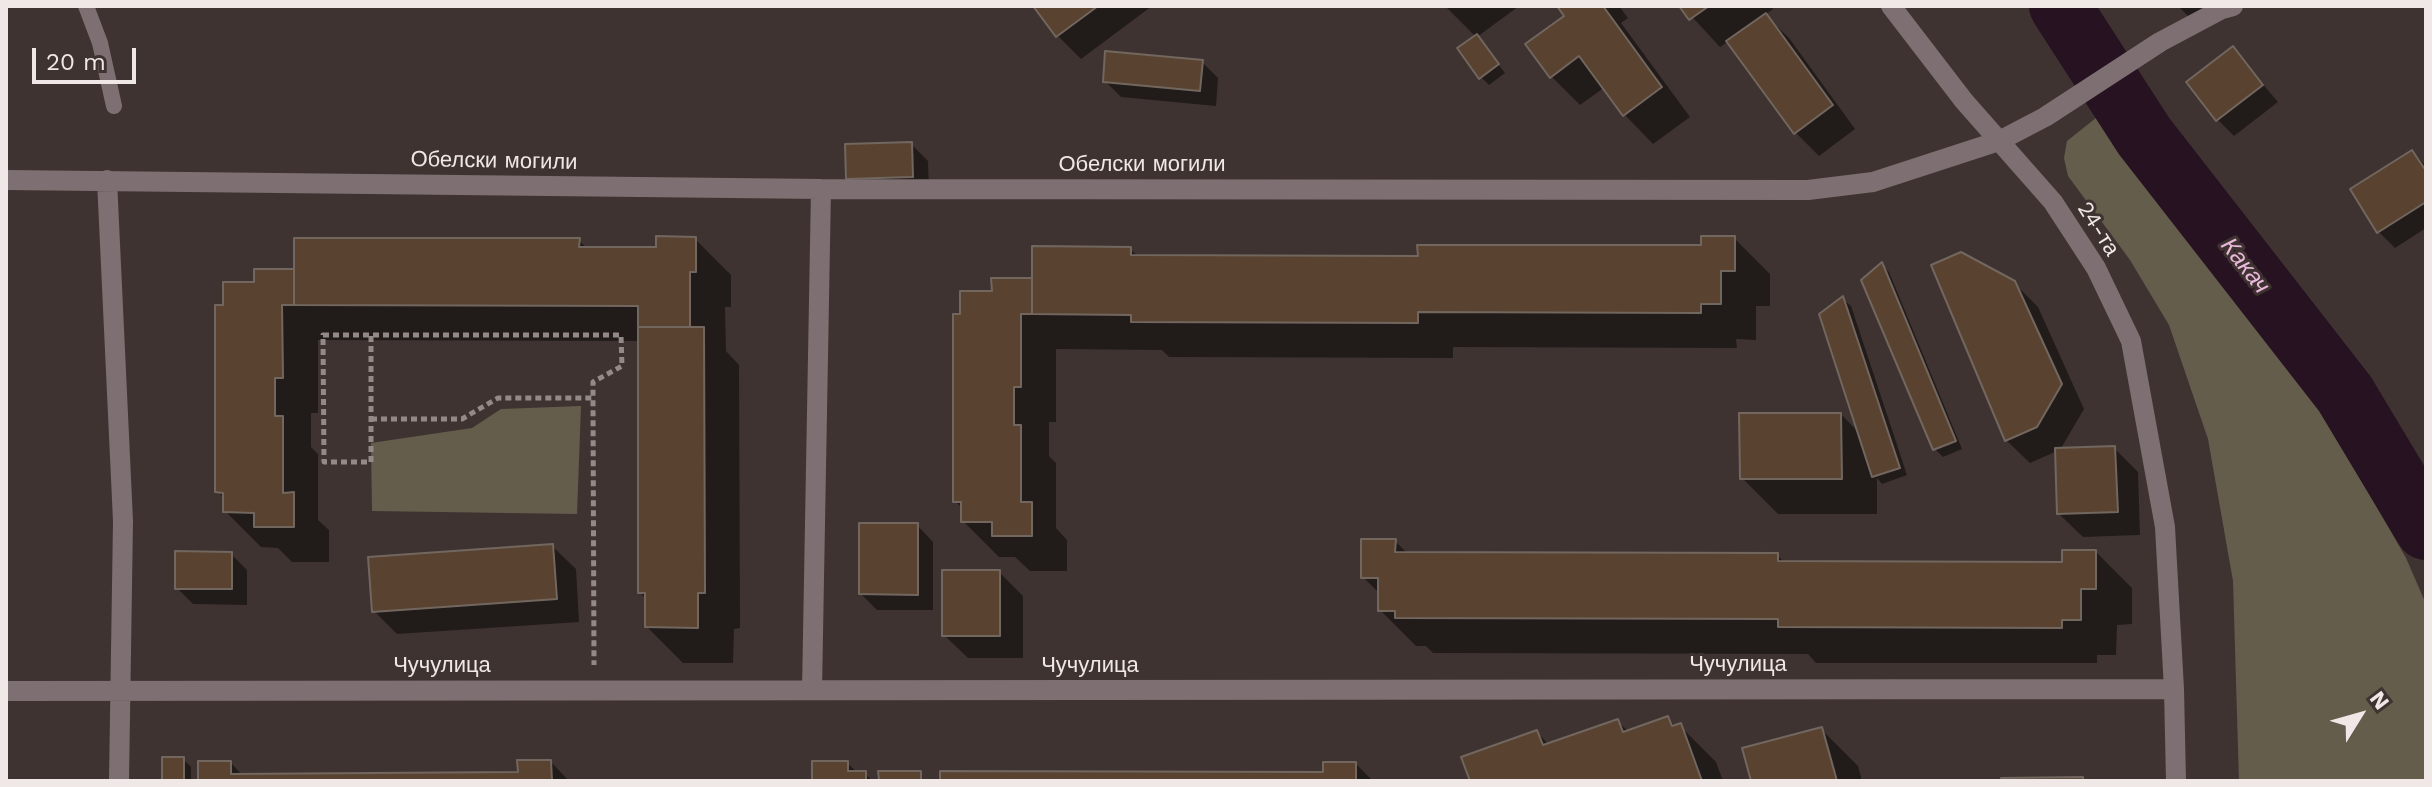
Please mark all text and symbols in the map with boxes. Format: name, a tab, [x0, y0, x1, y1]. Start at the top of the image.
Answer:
scale bar	[36, 32, 140, 82]
text: 20 m	[46, 48, 106, 76]
street label: Обелски могили	[410, 146, 578, 176]
street label: Обелски могили	[1058, 152, 1226, 178]
street label: 24-та	[2071, 197, 2125, 261]
water label: Какач	[2214, 232, 2276, 300]
street label: Чучулица	[1689, 652, 1787, 678]
street label: Чучулица	[393, 653, 491, 679]
street label: Чучулица	[1041, 653, 1139, 679]
north arrow	[2320, 675, 2400, 755]
text: N	[2365, 686, 2394, 714]

